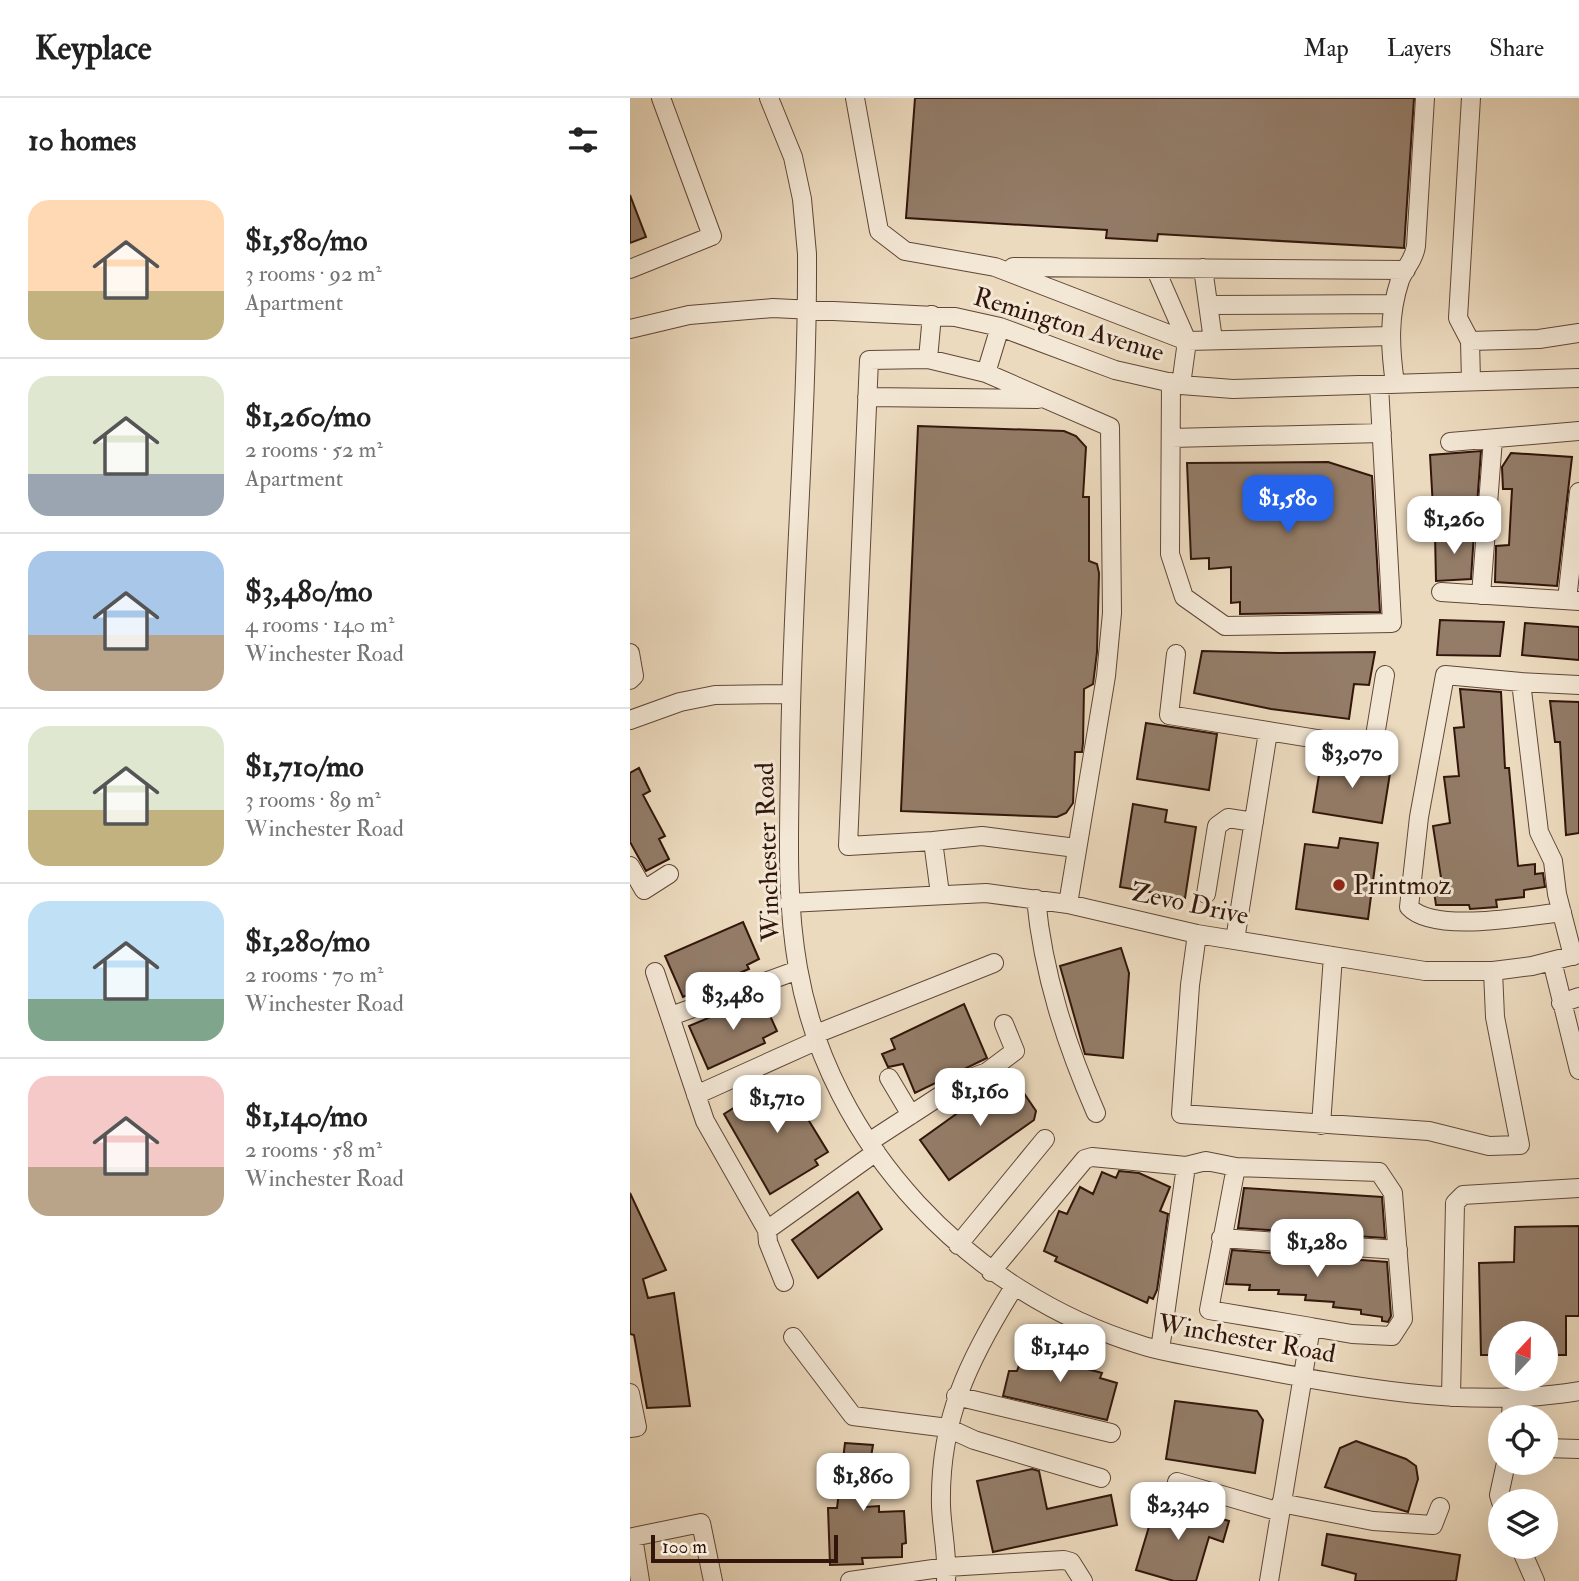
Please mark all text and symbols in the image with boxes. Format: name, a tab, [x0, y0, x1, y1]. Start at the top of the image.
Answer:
text: Keyplace	[35, 28, 152, 69]
text: Map	[1304, 33, 1349, 64]
text: Layers	[1387, 33, 1451, 64]
text: Share	[1489, 33, 1544, 64]
icon: filters	[564, 121, 602, 159]
text: 10 homes	[28, 122, 136, 159]
text: $1,580/mo	[245, 222, 367, 259]
icon: home	[84, 228, 168, 312]
text: 3 rooms · 92 m²	[245, 259, 382, 288]
street label: Remington Avenue	[970, 281, 1168, 369]
text: Apartment	[245, 288, 343, 317]
text: $1,260/mo	[245, 398, 371, 435]
icon: home	[84, 404, 168, 488]
text: 2 rooms · 52 m²	[245, 435, 383, 464]
text: Apartment	[245, 464, 343, 493]
pin: $1,580	[1231, 476, 1345, 535]
text: $1,580	[1258, 483, 1318, 512]
pin: $1,260	[1397, 496, 1511, 556]
text: $1,260	[1423, 504, 1485, 533]
text: $3,480/mo	[245, 573, 372, 610]
icon: home	[84, 579, 168, 663]
text: 4 rooms · 140 m²	[245, 610, 394, 639]
text: Winchester Road	[245, 639, 404, 668]
pin: $3,070	[1295, 730, 1409, 790]
text: $3,070	[1321, 738, 1383, 767]
text: $1,710/mo	[245, 748, 364, 785]
icon: home	[84, 754, 168, 838]
street label: Winchester Road	[749, 762, 787, 943]
text: 3 rooms · 89 m²	[245, 785, 381, 814]
text: Winchester Road	[245, 814, 404, 843]
place label: Printmoz	[1353, 870, 1452, 902]
street label: Zevo Drive	[1128, 876, 1251, 932]
marker: Printmoz	[1331, 877, 1347, 893]
text: $1,280/mo	[245, 923, 370, 960]
icon: home	[84, 929, 168, 1013]
text: 2 rooms · 70 m²	[245, 960, 384, 989]
pin: $3,480	[676, 972, 790, 1032]
text: $3,480	[702, 980, 764, 1009]
text: Winchester Road	[245, 989, 404, 1018]
pin: $1,160	[923, 1068, 1037, 1128]
pin: $1,710	[720, 1076, 834, 1135]
text: $1,160	[951, 1076, 1009, 1105]
text: $1,710	[749, 1083, 805, 1112]
text: $1,140/mo	[245, 1098, 367, 1135]
icon: home	[84, 1104, 168, 1188]
text: 2 rooms · 58 m²	[245, 1135, 382, 1164]
text: Winchester Road	[245, 1164, 404, 1193]
pin: $1,280	[1260, 1220, 1374, 1279]
text: $1,280	[1287, 1227, 1347, 1256]
street label: Winchester Road	[1155, 1307, 1338, 1370]
north arrow	[1488, 1321, 1558, 1391]
map controls	[1488, 1321, 1558, 1559]
pin: $1,140	[1003, 1324, 1117, 1384]
text: $1,140	[1030, 1332, 1090, 1361]
button: locate	[1488, 1405, 1558, 1475]
pin: $1,860	[806, 1454, 920, 1513]
text: $1,860	[833, 1461, 893, 1490]
pin: $2,340	[1121, 1482, 1235, 1542]
button: layers	[1488, 1489, 1558, 1559]
text: $2,340	[1146, 1490, 1210, 1519]
scale bar	[651, 1532, 838, 1564]
text: 100 m	[662, 1535, 707, 1559]

